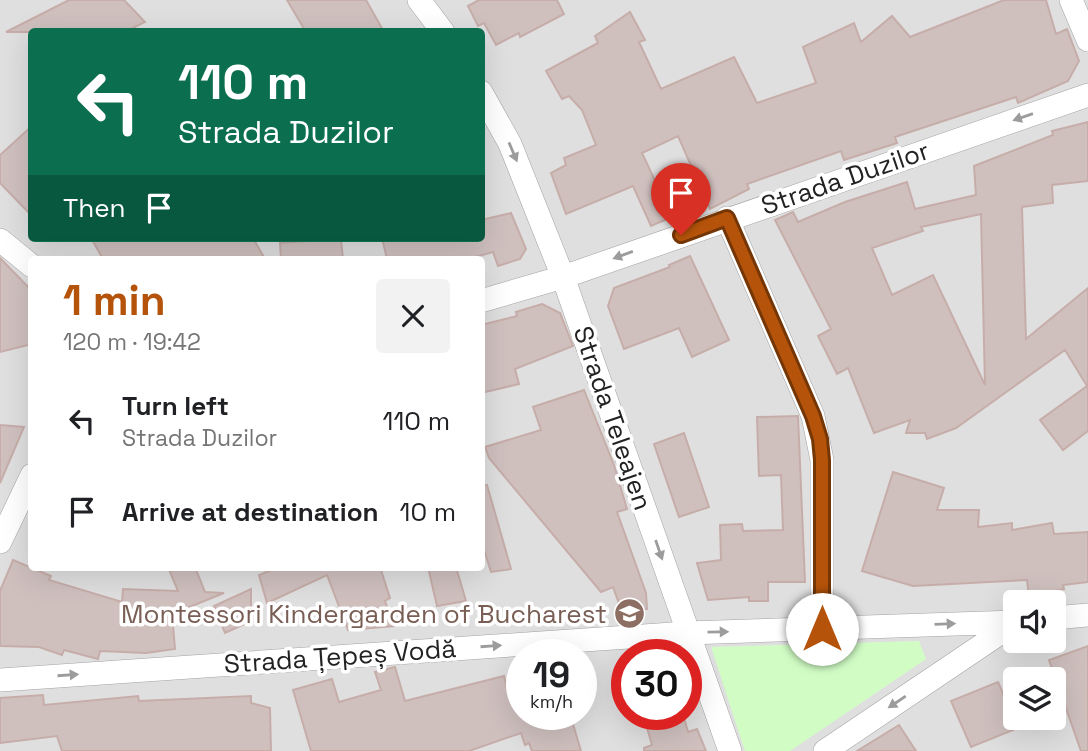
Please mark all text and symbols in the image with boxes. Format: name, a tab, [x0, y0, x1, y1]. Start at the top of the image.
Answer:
text: 110 m	[178, 51, 308, 113]
icon: left	[63, 56, 154, 147]
text: Strada Duzilor	[178, 112, 394, 152]
one-way arrow	[1013, 112, 1034, 123]
street label: Strada Duzilor	[756, 133, 934, 223]
one-way arrow	[508, 142, 519, 163]
pin	[651, 163, 711, 235]
icon: arrive	[662, 174, 700, 212]
icon: arrive	[140, 189, 178, 227]
text: Then	[63, 191, 126, 225]
one-way arrow	[613, 250, 634, 261]
text: 1 min	[63, 274, 166, 327]
button: close	[376, 279, 450, 353]
street label: Strada Teleajen	[566, 322, 660, 514]
text: 120 m · 19:42	[63, 327, 201, 357]
text: Turn left	[122, 389, 229, 423]
icon: left	[63, 402, 101, 440]
text: 110 m	[383, 404, 450, 438]
text: Strada Duzilor	[122, 423, 277, 453]
icon: arrive	[63, 493, 101, 531]
text: Arrive at destination	[122, 495, 379, 529]
text: 10 m	[400, 495, 456, 529]
one-way arrow	[654, 539, 665, 560]
map controls	[1003, 590, 1066, 730]
button: sound	[1003, 590, 1066, 653]
position arrow	[785, 592, 859, 666]
place label: Montessori Kindergarden of Bucharest	[121, 597, 607, 631]
school or university icon: Montessori Kindergarden of Bucharest	[613, 597, 647, 631]
one-way arrow	[934, 619, 956, 630]
one-way arrow	[707, 626, 729, 638]
street label: Strada Țepeș Vodă	[223, 631, 457, 681]
speed limit sign: 30	[611, 639, 702, 730]
one-way arrow	[480, 640, 502, 651]
text: 19	[533, 653, 570, 697]
button: layers	[1003, 667, 1066, 730]
one-way arrow	[57, 669, 79, 680]
text: km/h	[530, 690, 573, 713]
one-way arrow	[888, 695, 907, 708]

